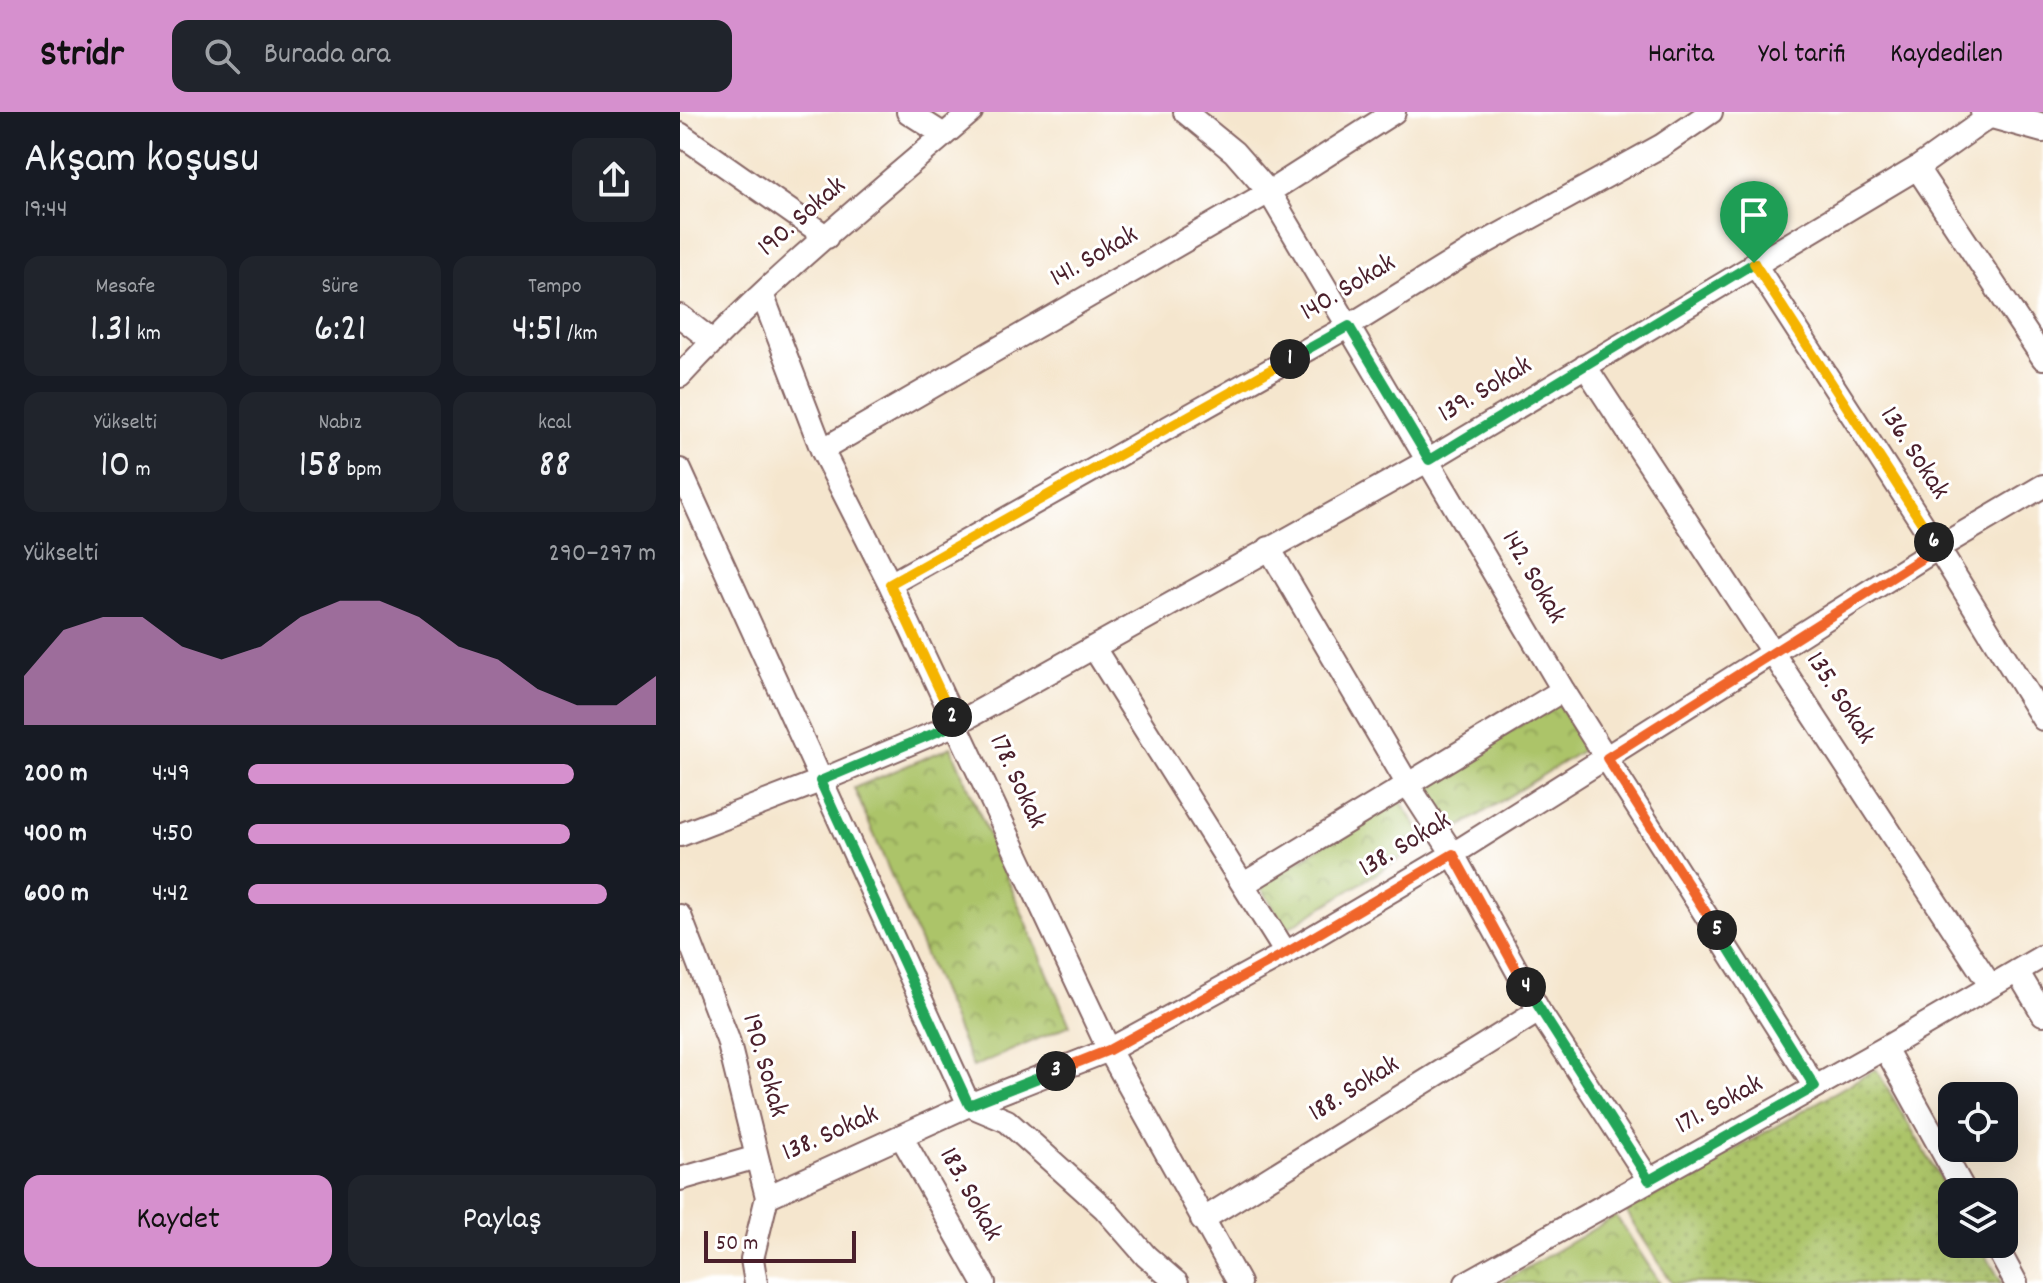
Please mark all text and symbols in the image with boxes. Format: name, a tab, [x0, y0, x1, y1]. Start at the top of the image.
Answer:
search box	[172, 20, 732, 92]
text: Stridr	[40, 29, 124, 84]
icon: search	[200, 34, 244, 78]
text: Burada ara	[264, 35, 390, 78]
text: Harita	[1648, 36, 1714, 76]
text: Yol tarifi	[1758, 36, 1846, 76]
text: Kaydedilen	[1890, 36, 2003, 76]
text: Akşam koşusu	[24, 130, 259, 193]
button: share	[572, 138, 656, 222]
street label: 190. Sokak	[750, 168, 856, 268]
pin	[1720, 181, 1788, 263]
text: 19:44	[24, 192, 68, 229]
icon: arrive	[1732, 193, 1776, 237]
street label: 141. Sokak	[1043, 217, 1147, 299]
street label: 140. Sokak	[1294, 245, 1404, 333]
text: Mesafe	[96, 272, 155, 303]
text: Süre	[321, 272, 359, 303]
text: Tempo	[528, 272, 581, 303]
text: 1.31	[90, 303, 132, 360]
text: 6:21	[314, 303, 366, 360]
text: 4:51	[512, 303, 562, 360]
text: km	[132, 319, 161, 350]
text: /km	[562, 319, 598, 350]
pin: 1	[1270, 339, 1310, 379]
text: 1	[1288, 343, 1292, 374]
street label: 139. Sokak	[1431, 347, 1541, 435]
street label: 136. Sokak	[1868, 399, 1958, 509]
text: Yükselti	[94, 408, 157, 439]
text: Nabız	[318, 408, 362, 439]
text: kcal	[538, 408, 571, 439]
text: 10	[100, 439, 131, 496]
text: 158	[298, 439, 342, 496]
text: 88	[539, 439, 571, 496]
text: m	[131, 455, 151, 486]
text: bpm	[342, 455, 382, 486]
pin: 6	[1914, 522, 1954, 562]
street label: 142. Sokak	[1489, 524, 1575, 632]
text: 6	[1929, 526, 1939, 557]
text: Yükselti	[24, 536, 98, 573]
text: 290–297 m	[549, 536, 656, 573]
street label: 135. Sokak	[1794, 645, 1884, 753]
pin: 2	[932, 697, 972, 737]
text: 2	[947, 701, 957, 732]
street label: 178. Sokak	[977, 728, 1055, 836]
text: 200 m	[24, 756, 88, 793]
text: 4:49	[152, 756, 190, 793]
street label: 138. Sokak	[1352, 803, 1460, 889]
text: 400 m	[24, 816, 87, 853]
text: 4:50	[152, 816, 193, 853]
text: 600 m	[24, 876, 89, 913]
text: 4:42	[152, 876, 189, 913]
pin: 5	[1697, 910, 1737, 950]
text: 5	[1712, 914, 1722, 945]
pin: 4	[1506, 967, 1546, 1007]
text: 4	[1521, 971, 1531, 1002]
street label: 190. Sokak	[729, 1009, 797, 1123]
street label: 188. Sokak	[1302, 1046, 1408, 1134]
pin: 3	[1036, 1051, 1076, 1091]
text: 3	[1051, 1055, 1061, 1086]
street label: 171. Sokak	[1669, 1065, 1771, 1147]
map controls	[1938, 1082, 2018, 1258]
button: locate	[1938, 1082, 2018, 1162]
street label: 138. Sokak	[776, 1096, 886, 1174]
street label: 183. Sokak	[927, 1141, 1011, 1249]
button: Kaydet	[24, 1175, 332, 1267]
button: Paylaş	[348, 1175, 656, 1267]
button: layers	[1938, 1178, 2018, 1258]
scale bar	[704, 1227, 856, 1263]
text: 50 m	[716, 1229, 758, 1260]

